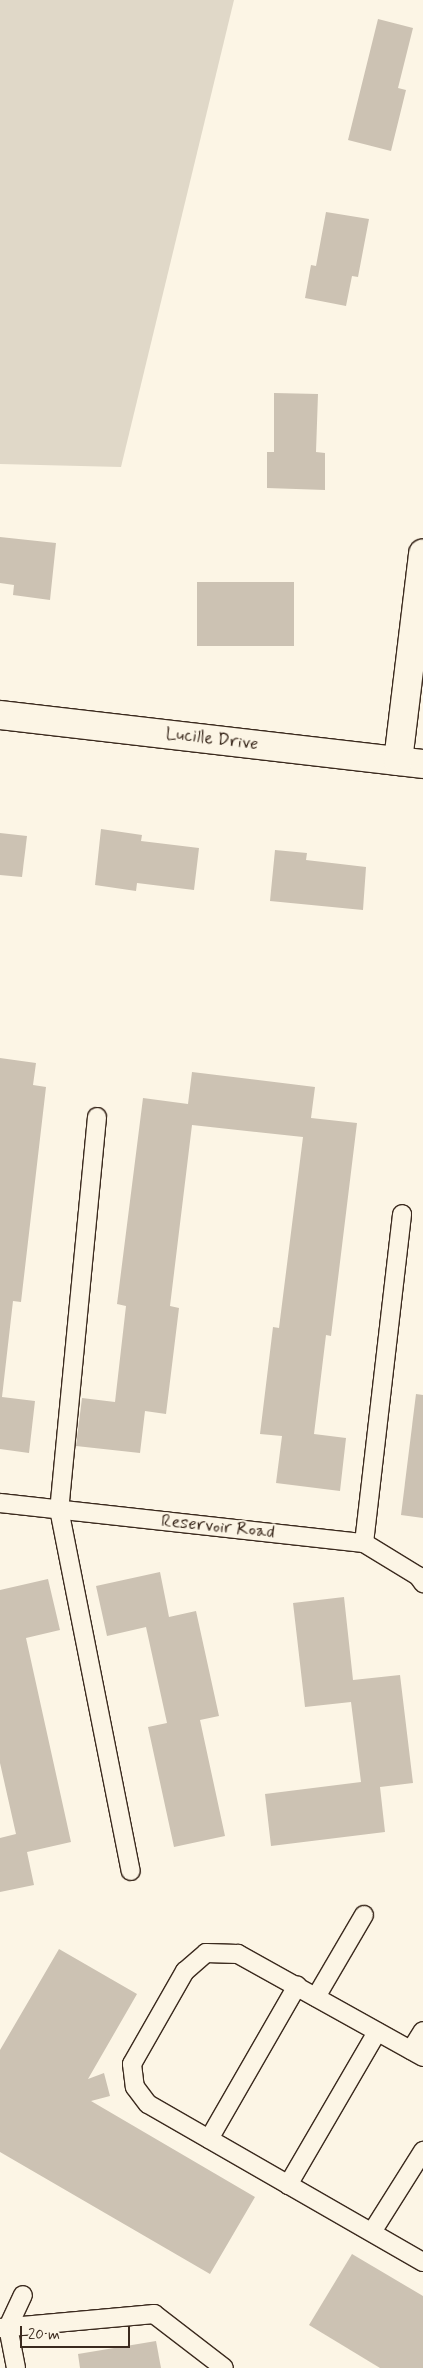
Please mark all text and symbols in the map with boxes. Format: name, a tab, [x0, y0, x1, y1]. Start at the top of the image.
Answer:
street label: Lucille Drive	[165, 723, 259, 755]
street label: Reservoir Road	[161, 1510, 275, 1544]
scale bar	[22, 2316, 132, 2348]
text: 20 m	[28, 2325, 60, 2345]

